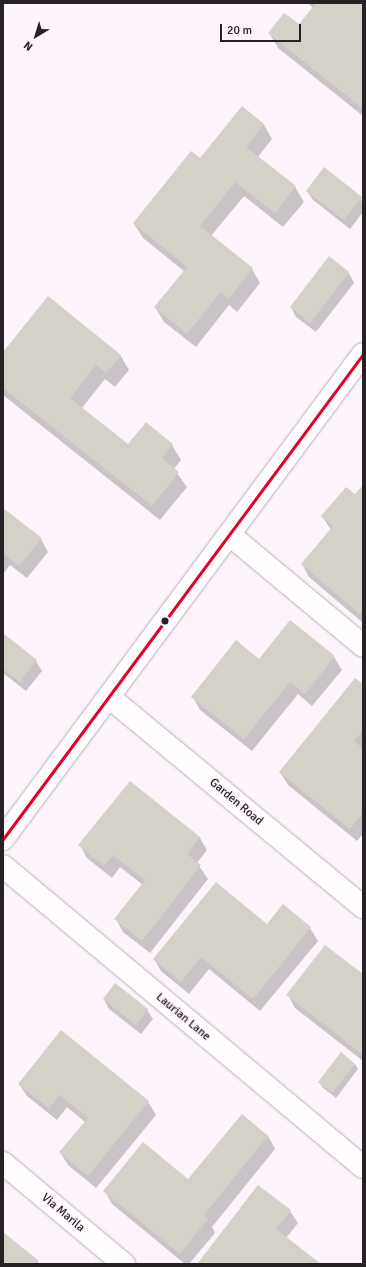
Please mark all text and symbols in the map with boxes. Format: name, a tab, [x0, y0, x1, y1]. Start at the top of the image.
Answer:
north arrow	[16, 16, 56, 56]
scale bar	[222, 16, 303, 42]
text: 20 m	[227, 23, 252, 38]
text: N	[21, 38, 35, 53]
unlabelled marker	[160, 616, 170, 626]
street label: Garden Road	[206, 775, 266, 829]
street label: Laurian Lane	[153, 990, 213, 1044]
street label: Via Marila	[38, 1191, 88, 1235]

